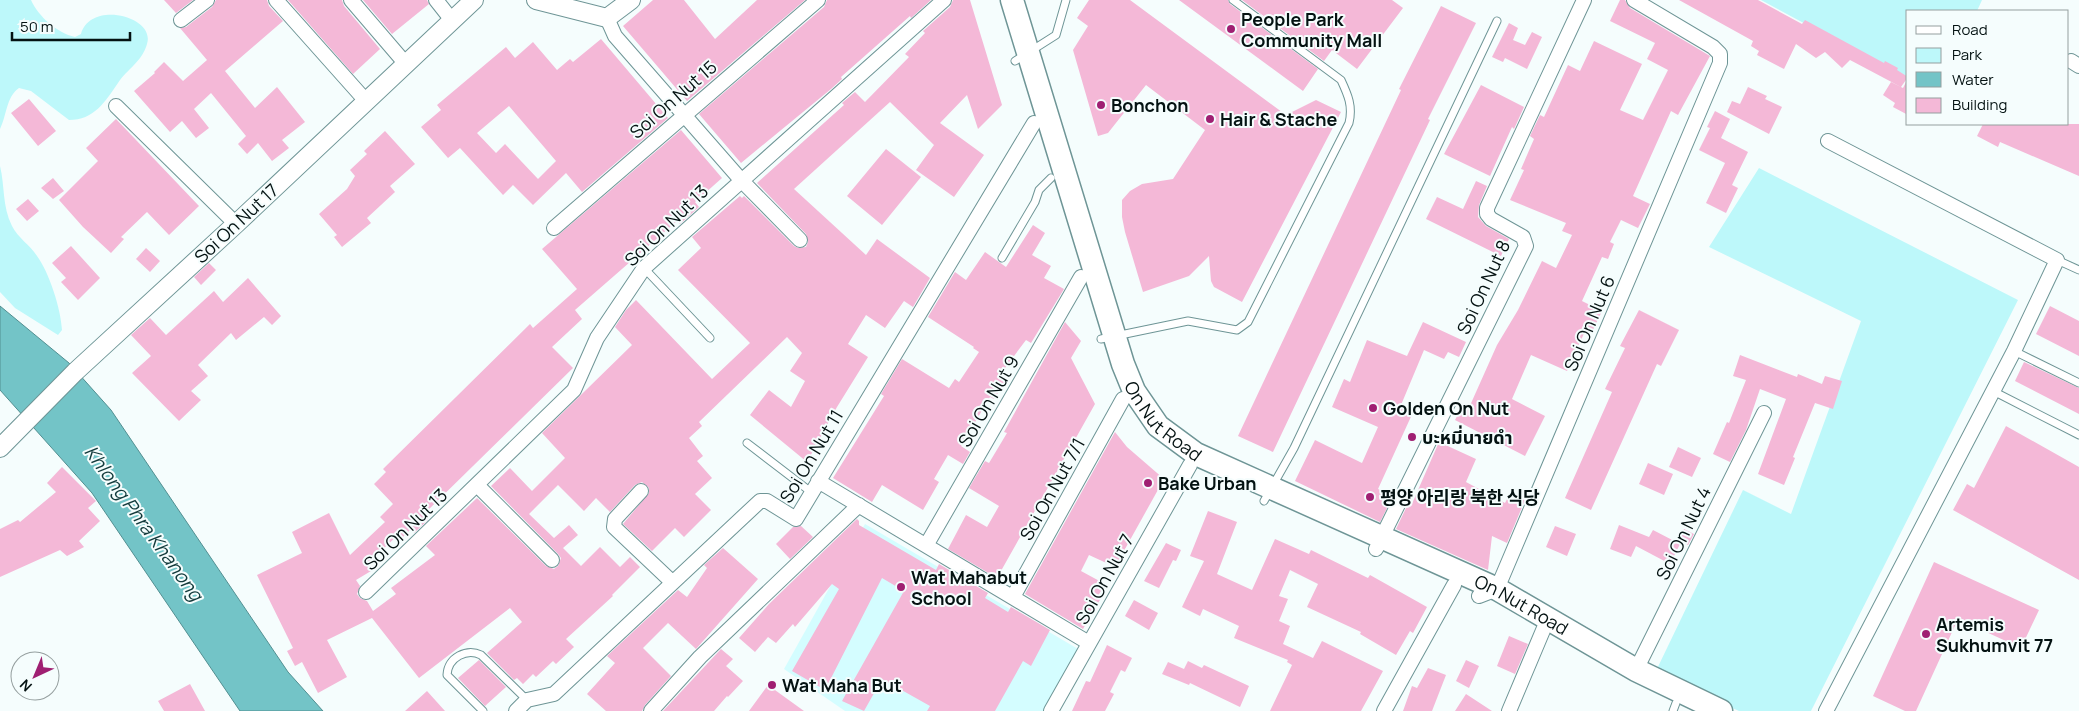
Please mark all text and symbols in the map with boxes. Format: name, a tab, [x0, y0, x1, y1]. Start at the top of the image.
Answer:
place label: People Park Community Mall	[1241, 7, 1382, 52]
scale bar	[12, 10, 130, 42]
legend	[1906, 10, 2069, 125]
text: 50 m	[20, 16, 54, 37]
text: Road	[1952, 19, 1988, 40]
marker: People Park Community Mall	[1225, 23, 1237, 35]
text: Park	[1952, 44, 1982, 65]
street label: Soi On Nut 15	[624, 54, 722, 144]
text: Water	[1952, 69, 1994, 90]
place label: Bonchon	[1111, 93, 1189, 117]
text: Building	[1952, 94, 2007, 115]
marker: Bonchon	[1095, 99, 1107, 111]
place label: Hair & Stache	[1220, 107, 1337, 131]
marker: Hair & Stache	[1204, 113, 1216, 125]
street label: Soi On Nut 17	[189, 178, 283, 268]
street label: Soi On Nut 13	[619, 179, 713, 271]
street label: Soi On Nut 8	[1451, 236, 1515, 338]
street label: Soi On Nut 6	[1558, 271, 1620, 375]
street label: Soi On Nut 9	[952, 351, 1024, 451]
street label: On Nut Road	[1119, 378, 1207, 466]
place label: Golden On Nut	[1383, 396, 1509, 420]
marker: Golden On Nut	[1367, 402, 1379, 414]
street label: Soi On Nut 11	[774, 405, 848, 507]
place label: บะหมี่นายดำ	[1422, 425, 1513, 449]
marker: บะหมี่นายดำ	[1406, 431, 1418, 443]
street label: Soi On Nut 7/1	[1014, 433, 1090, 545]
water label: Khlong Phra Khanong	[79, 440, 210, 607]
place label: Bake Urban	[1158, 471, 1257, 495]
marker: Bake Urban	[1142, 477, 1154, 489]
street label: Soi On Nut 4	[1650, 482, 1716, 584]
street label: Soi On Nut 13	[358, 483, 452, 575]
place label: 평양 아리랑 북한 식당	[1380, 485, 1540, 509]
marker: 평양 아리랑 북한 식당	[1364, 491, 1376, 503]
street label: Soi On Nut 7	[1069, 530, 1139, 628]
place label: Wat Mahabut School	[911, 565, 1027, 610]
street label: On Nut Road	[1471, 569, 1573, 640]
marker: Wat Mahabut School	[895, 581, 907, 593]
place label: Artemis Sukhumvit 77	[1936, 612, 2053, 657]
marker: Artemis Sukhumvit 77	[1920, 628, 1932, 640]
north arrow	[10, 651, 60, 701]
place label: Wat Maha But	[782, 673, 902, 697]
text: N	[15, 675, 36, 696]
marker: Wat Maha But	[766, 679, 778, 691]

